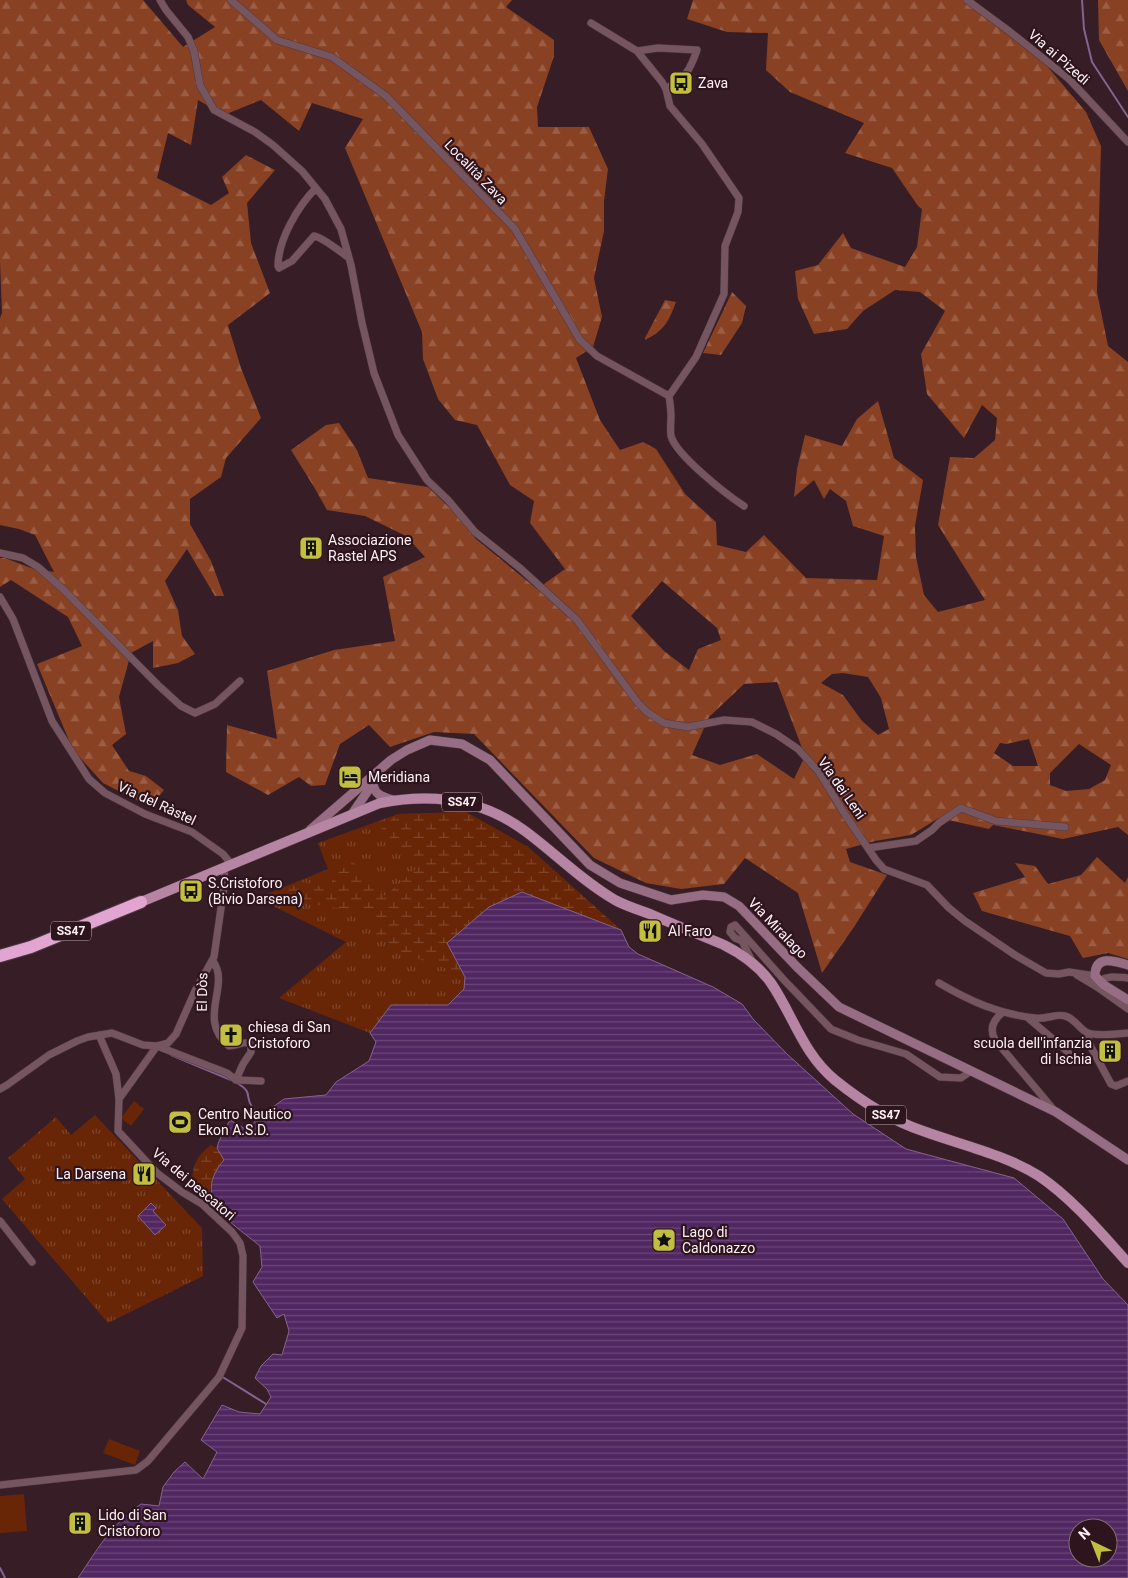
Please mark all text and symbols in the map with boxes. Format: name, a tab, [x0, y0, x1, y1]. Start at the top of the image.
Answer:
street label: Via ai Pizedi	[1025, 26, 1093, 88]
bus stop icon: Zava	[668, 70, 694, 96]
place label: Zava	[698, 75, 728, 91]
street label: Località Zava	[441, 137, 511, 207]
place label: Associazione Rastel APS	[328, 532, 411, 564]
building icon: Associazione Rastel APS	[298, 535, 324, 561]
street label: Via dei Leni	[815, 754, 869, 822]
hotel icon: Meridiana	[337, 764, 363, 790]
place label: Meridiana	[368, 769, 430, 785]
street label: Via del Ràstel	[115, 778, 199, 828]
road number: SS47	[442, 792, 482, 812]
place label: S.Cristoforo (Bivio Darsena)	[208, 875, 303, 908]
bus stop icon: S.Cristoforo (Bivio Darsena)	[178, 878, 204, 904]
street label: Via Miralago	[745, 894, 811, 962]
restaurant icon: Al Faro	[637, 918, 663, 944]
road number: SS47	[51, 921, 91, 940]
place label: Al Faro	[668, 923, 712, 939]
street label: El Dòs	[194, 972, 210, 1012]
place label: chiesa di San Cristoforo	[248, 1019, 331, 1051]
church icon: chiesa di San Cristoforo	[218, 1022, 244, 1048]
place label: scuola dell'infanzia di Ischia	[973, 1035, 1092, 1067]
building icon: scuola dell'infanzia di Ischia	[1097, 1038, 1123, 1064]
place label: Centro Nautico Ekon A.S.D.	[198, 1106, 292, 1138]
road number: SS47	[866, 1106, 906, 1124]
sports icon: Centro Nautico Ekon A.S.D.	[167, 1109, 193, 1135]
street label: Via dei pescatori	[149, 1145, 239, 1223]
restaurant icon: La Darsena	[131, 1161, 157, 1187]
place label: La Darsena	[56, 1166, 126, 1182]
place label: Lago di Caldonazzo	[682, 1224, 755, 1256]
place icon: Lago di Caldonazzo	[651, 1227, 677, 1253]
place label: Lido di San Cristoforo	[98, 1507, 167, 1539]
building icon: Lido di San Cristoforo	[67, 1510, 93, 1536]
north arrow	[1068, 1518, 1118, 1568]
text: N	[1075, 1524, 1093, 1543]

